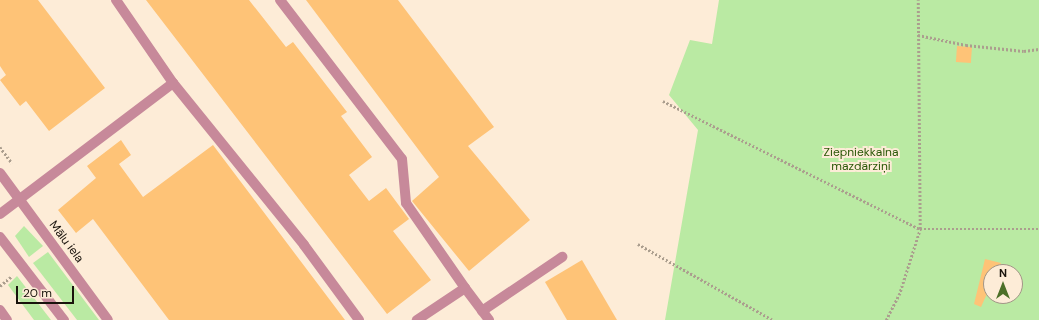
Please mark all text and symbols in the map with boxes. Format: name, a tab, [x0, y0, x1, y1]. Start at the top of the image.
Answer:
park label: Ziepniekkalna mazdārziņi	[824, 146, 898, 174]
street label: Mālu iela	[46, 218, 86, 266]
north arrow	[983, 264, 1023, 304]
text: N	[999, 266, 1007, 280]
scale bar	[18, 278, 76, 304]
text: 20 m	[23, 285, 52, 301]

